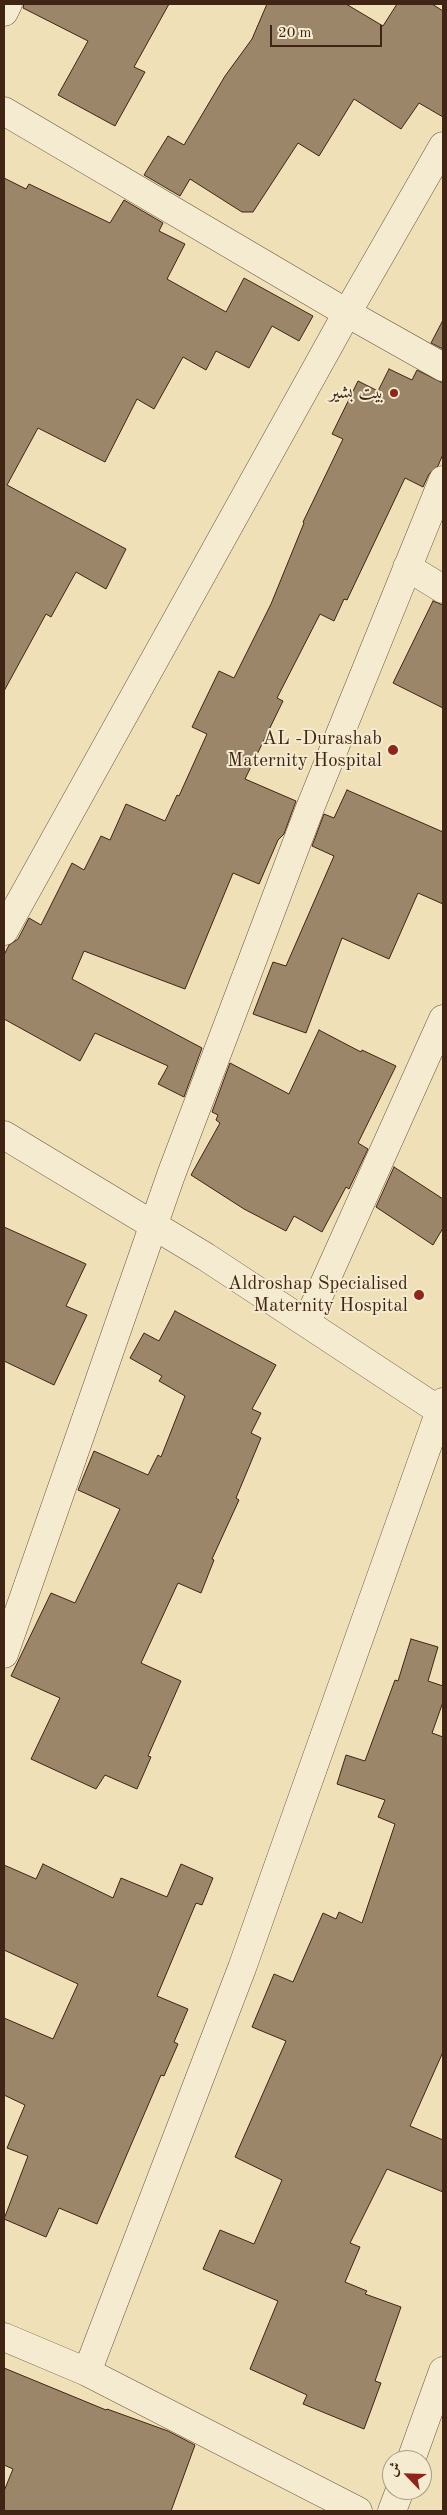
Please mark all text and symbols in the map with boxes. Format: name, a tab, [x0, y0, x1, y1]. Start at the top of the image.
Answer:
scale bar	[272, 15, 384, 47]
text: 20 m	[278, 26, 312, 41]
place label: بيت بشير	[329, 382, 384, 404]
marker: بيت بشير	[388, 387, 400, 399]
place label: AL -Durashab Maternity Hospital	[227, 728, 382, 772]
marker: AL -Durashab Maternity Hospital	[386, 743, 400, 757]
place label: Aldroshap Specialised Maternity Hospital	[228, 1273, 408, 1317]
marker: Aldroshap Specialised Maternity Hospital	[412, 1288, 426, 1302]
north arrow	[382, 2450, 432, 2500]
text: ش	[385, 2460, 403, 2479]

